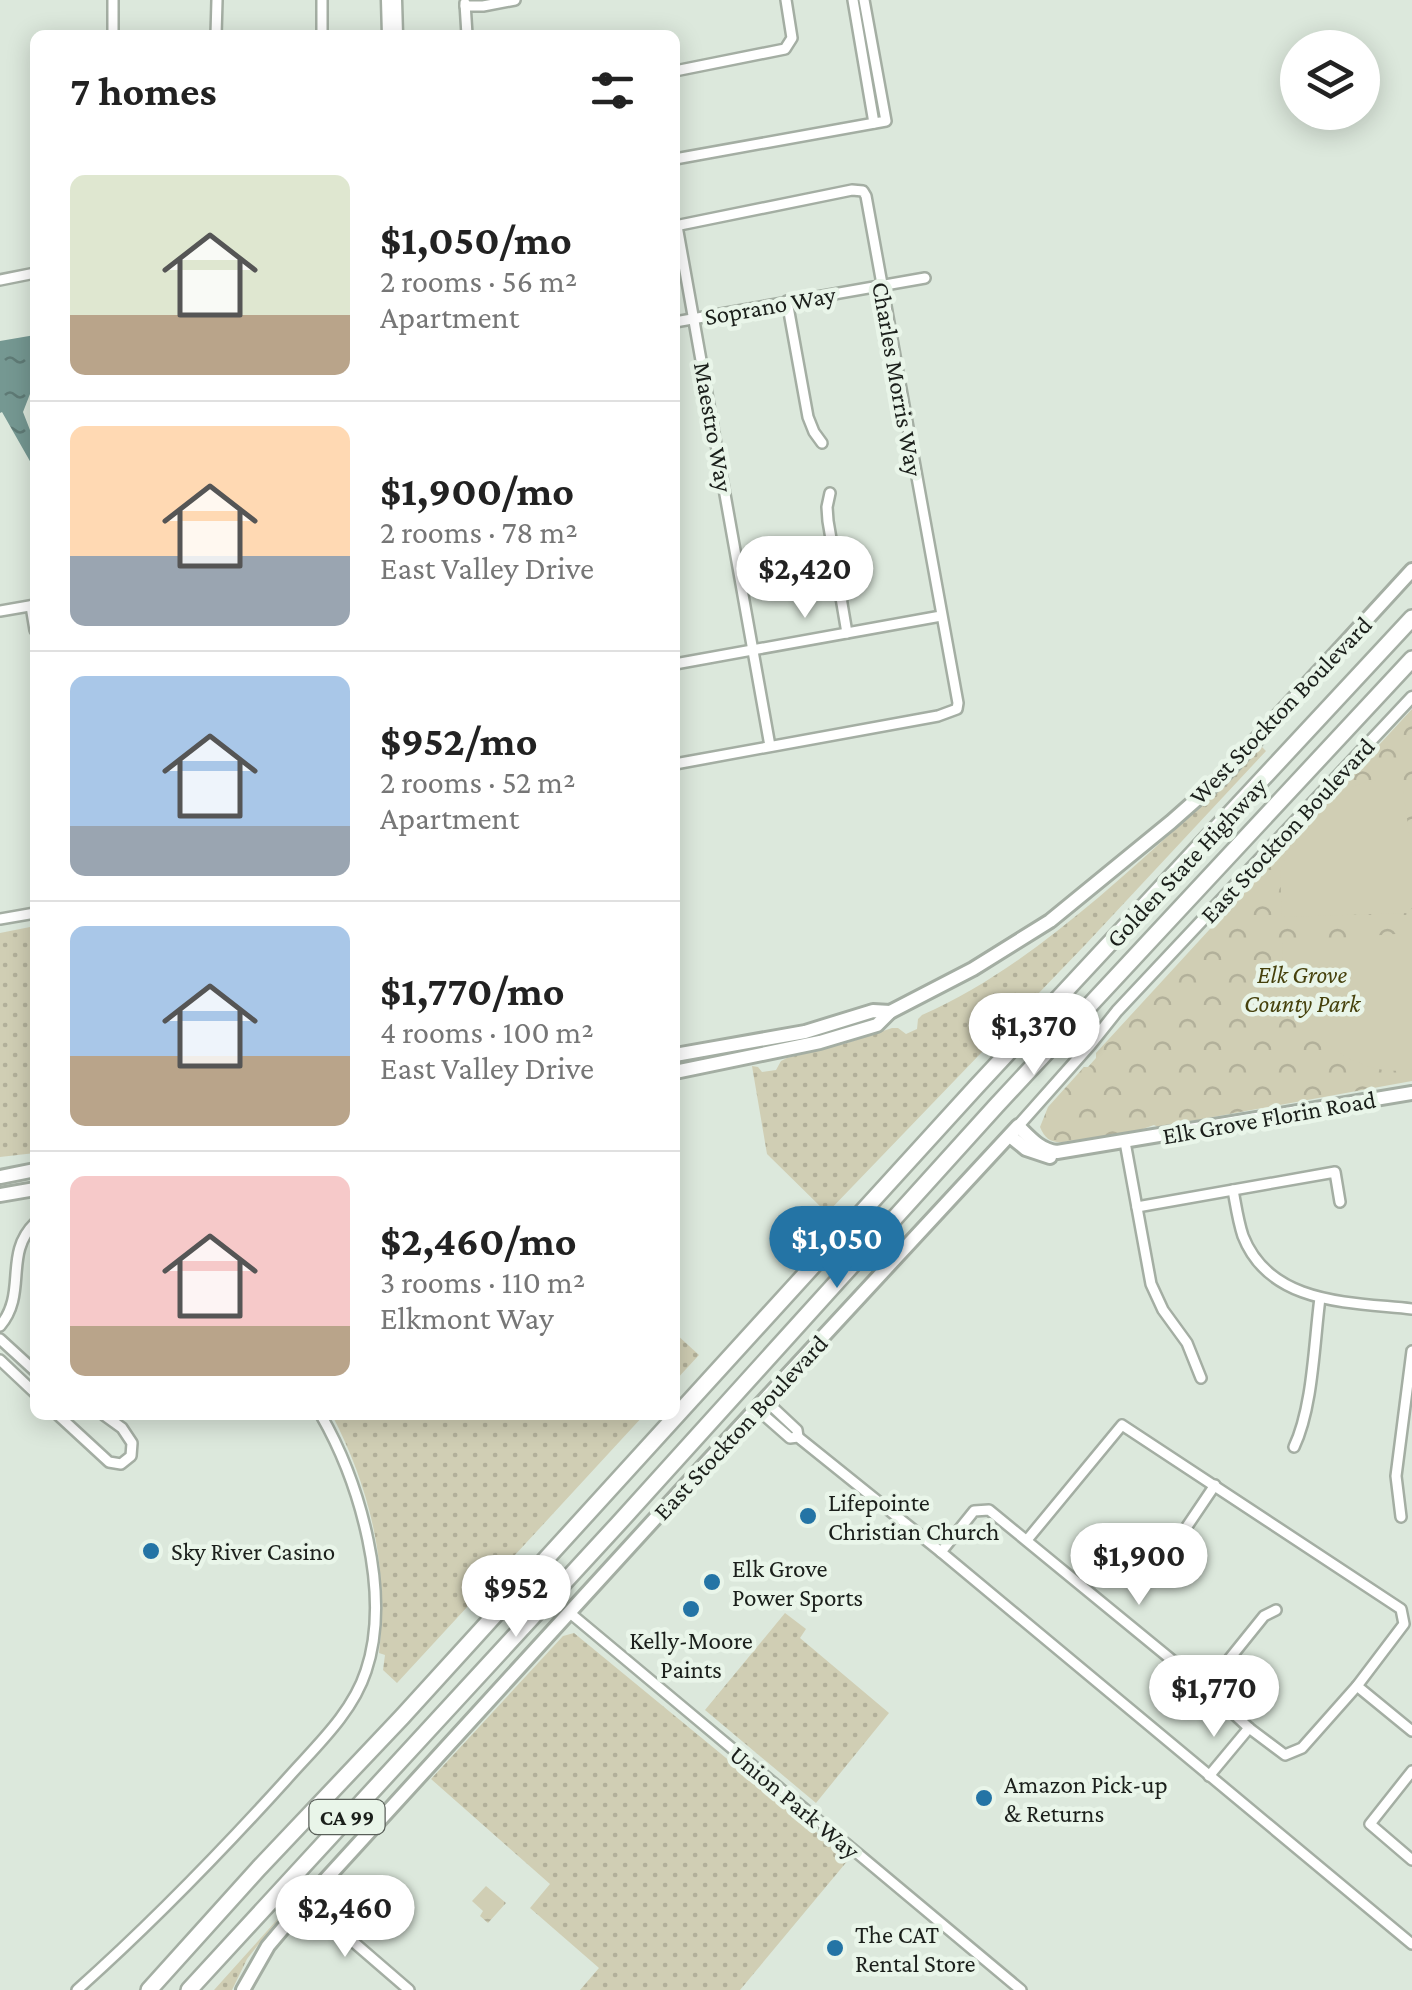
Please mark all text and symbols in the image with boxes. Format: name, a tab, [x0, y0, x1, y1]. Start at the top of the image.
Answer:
map controls	[1280, 30, 1380, 130]
button: layers	[1280, 30, 1380, 130]
icon: filters	[585, 63, 640, 118]
text: 7 homes	[70, 67, 217, 114]
icon: home	[150, 215, 270, 335]
text: $1,050/mo	[380, 216, 572, 263]
text: 2 rooms · 56 m²	[380, 263, 577, 299]
street label: Charles Morris Way	[866, 280, 928, 479]
street label: Soprano Way	[702, 281, 838, 331]
text: Apartment	[380, 299, 519, 335]
street label: Maestro Way	[688, 360, 738, 495]
icon: home	[150, 466, 270, 586]
text: $1,900/mo	[380, 467, 574, 514]
text: 2 rooms · 78 m²	[380, 514, 578, 550]
pin: $2,420	[724, 536, 886, 621]
text: East Valley Drive	[380, 550, 594, 586]
text: $2,420	[758, 550, 852, 586]
street label: West Stockton Boulevard	[1184, 611, 1377, 810]
icon: home	[150, 716, 270, 836]
text: $952/mo	[380, 717, 538, 764]
street label: East Stockton Boulevard	[1195, 733, 1380, 928]
text: 2 rooms · 52 m²	[380, 764, 575, 800]
street label: Golden State Highway	[1101, 772, 1273, 953]
text: Apartment	[380, 800, 519, 836]
park label: Elk Grove County Park	[1244, 961, 1361, 1018]
icon: home	[150, 966, 270, 1086]
text: $1,770/mo	[380, 967, 565, 1014]
pin: $1,370	[953, 993, 1115, 1078]
text: $1,370	[991, 1007, 1077, 1043]
text: 4 rooms · 100 m²	[380, 1014, 594, 1050]
text: East Valley Drive	[380, 1050, 594, 1086]
street label: Elk Grove Florin Road	[1160, 1085, 1378, 1150]
pin: $1,050	[756, 1206, 918, 1291]
icon: home	[150, 1216, 270, 1336]
text: $2,460/mo	[380, 1217, 577, 1264]
text: $1,050	[791, 1220, 883, 1256]
text: 3 rooms · 110 m²	[380, 1264, 585, 1300]
text: Elkmont Way	[380, 1300, 554, 1336]
street label: East Stockton Boulevard	[648, 1330, 833, 1525]
place label: Lifepointe Christian Church	[828, 1489, 999, 1545]
marker: Lifepointe Christian Church	[797, 1505, 819, 1527]
pin: $1,900	[1058, 1523, 1220, 1608]
text: $1,900	[1092, 1537, 1186, 1573]
place label: Sky River Casino	[171, 1538, 335, 1566]
marker: Sky River Casino	[140, 1540, 162, 1562]
pin: $952	[457, 1555, 575, 1640]
place label: Elk Grove Power Sports	[732, 1555, 863, 1612]
text: $952	[484, 1569, 548, 1605]
marker: Elk Grove Power Sports	[701, 1571, 723, 1593]
marker: Kelly-Moore Paints	[680, 1598, 702, 1620]
place label: Kelly-Moore Paints	[629, 1627, 753, 1683]
pin: $1,770	[1133, 1655, 1295, 1740]
text: $1,770	[1171, 1669, 1257, 1705]
street label: Union Park Way	[724, 1740, 865, 1865]
place label: Amazon Pick-up & Returns	[1004, 1771, 1168, 1827]
marker: Amazon Pick-up & Returns	[973, 1787, 995, 1809]
road number: CA 99	[310, 1800, 384, 1834]
pin: $2,460	[264, 1875, 426, 1960]
text: $2,460	[298, 1889, 392, 1925]
place label: The CAT Rental Store	[855, 1921, 975, 1977]
marker: The CAT Rental Store	[824, 1937, 846, 1959]

